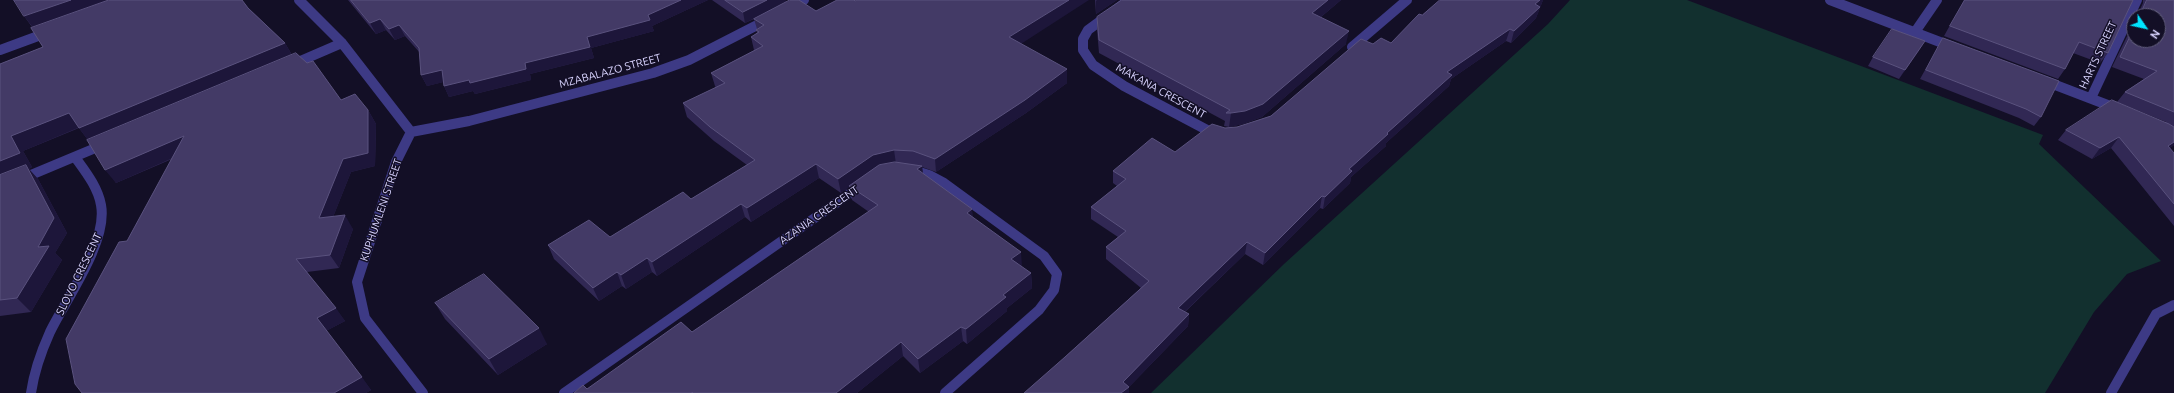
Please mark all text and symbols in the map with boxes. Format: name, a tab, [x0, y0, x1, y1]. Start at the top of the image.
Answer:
north arrow	[2126, 8, 2166, 48]
street label: HARTS STREET	[2077, 19, 2119, 91]
text: N	[2148, 27, 2162, 41]
street label: MZABALAZO STREET	[558, 51, 662, 91]
street label: MAKANA CRESCENT	[1114, 61, 1208, 121]
street label: KUPHUMLENI STREET	[357, 157, 405, 263]
street label: AZANIA CRESCENT	[777, 183, 861, 247]
street label: SLOVO CRESCENT	[53, 231, 105, 317]

